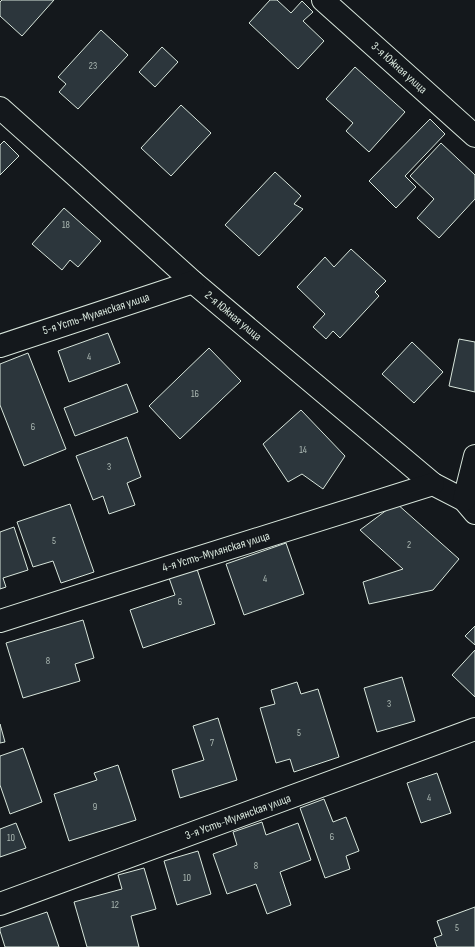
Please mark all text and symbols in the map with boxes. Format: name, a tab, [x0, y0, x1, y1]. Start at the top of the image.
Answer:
street label: 3-я Южная улица	[368, 39, 430, 97]
house number: 23	[89, 60, 97, 72]
house number: 18	[62, 219, 70, 231]
street label: 2-я Южная улица	[201, 288, 265, 345]
street label: 5-я Усть-Мулянская улица	[41, 290, 152, 338]
house number: 4	[87, 351, 91, 363]
house number: 16	[191, 388, 199, 400]
house number: 6	[31, 421, 35, 433]
house number: 14	[299, 444, 307, 456]
house number: 3	[107, 461, 111, 473]
street label: 4-я Усть-Мулянская улица	[160, 528, 272, 576]
house number: 5	[52, 535, 56, 547]
house number: 2	[407, 539, 411, 551]
house number: 4	[263, 573, 267, 585]
house number: 6	[178, 596, 182, 608]
house number: 8	[46, 655, 50, 667]
house number: 3	[387, 698, 391, 710]
house number: 5	[297, 727, 301, 739]
house number: 7	[210, 737, 214, 749]
street label: 3-я Усть-Мулянская улица	[183, 791, 293, 843]
house number: 4	[427, 792, 431, 804]
house number: 9	[93, 801, 97, 813]
house number: 6	[330, 831, 334, 843]
house number: 10	[7, 832, 15, 844]
house number: 8	[254, 860, 258, 872]
house number: 10	[183, 872, 191, 884]
house number: 12	[111, 899, 119, 911]
house number: 5	[455, 922, 459, 934]

